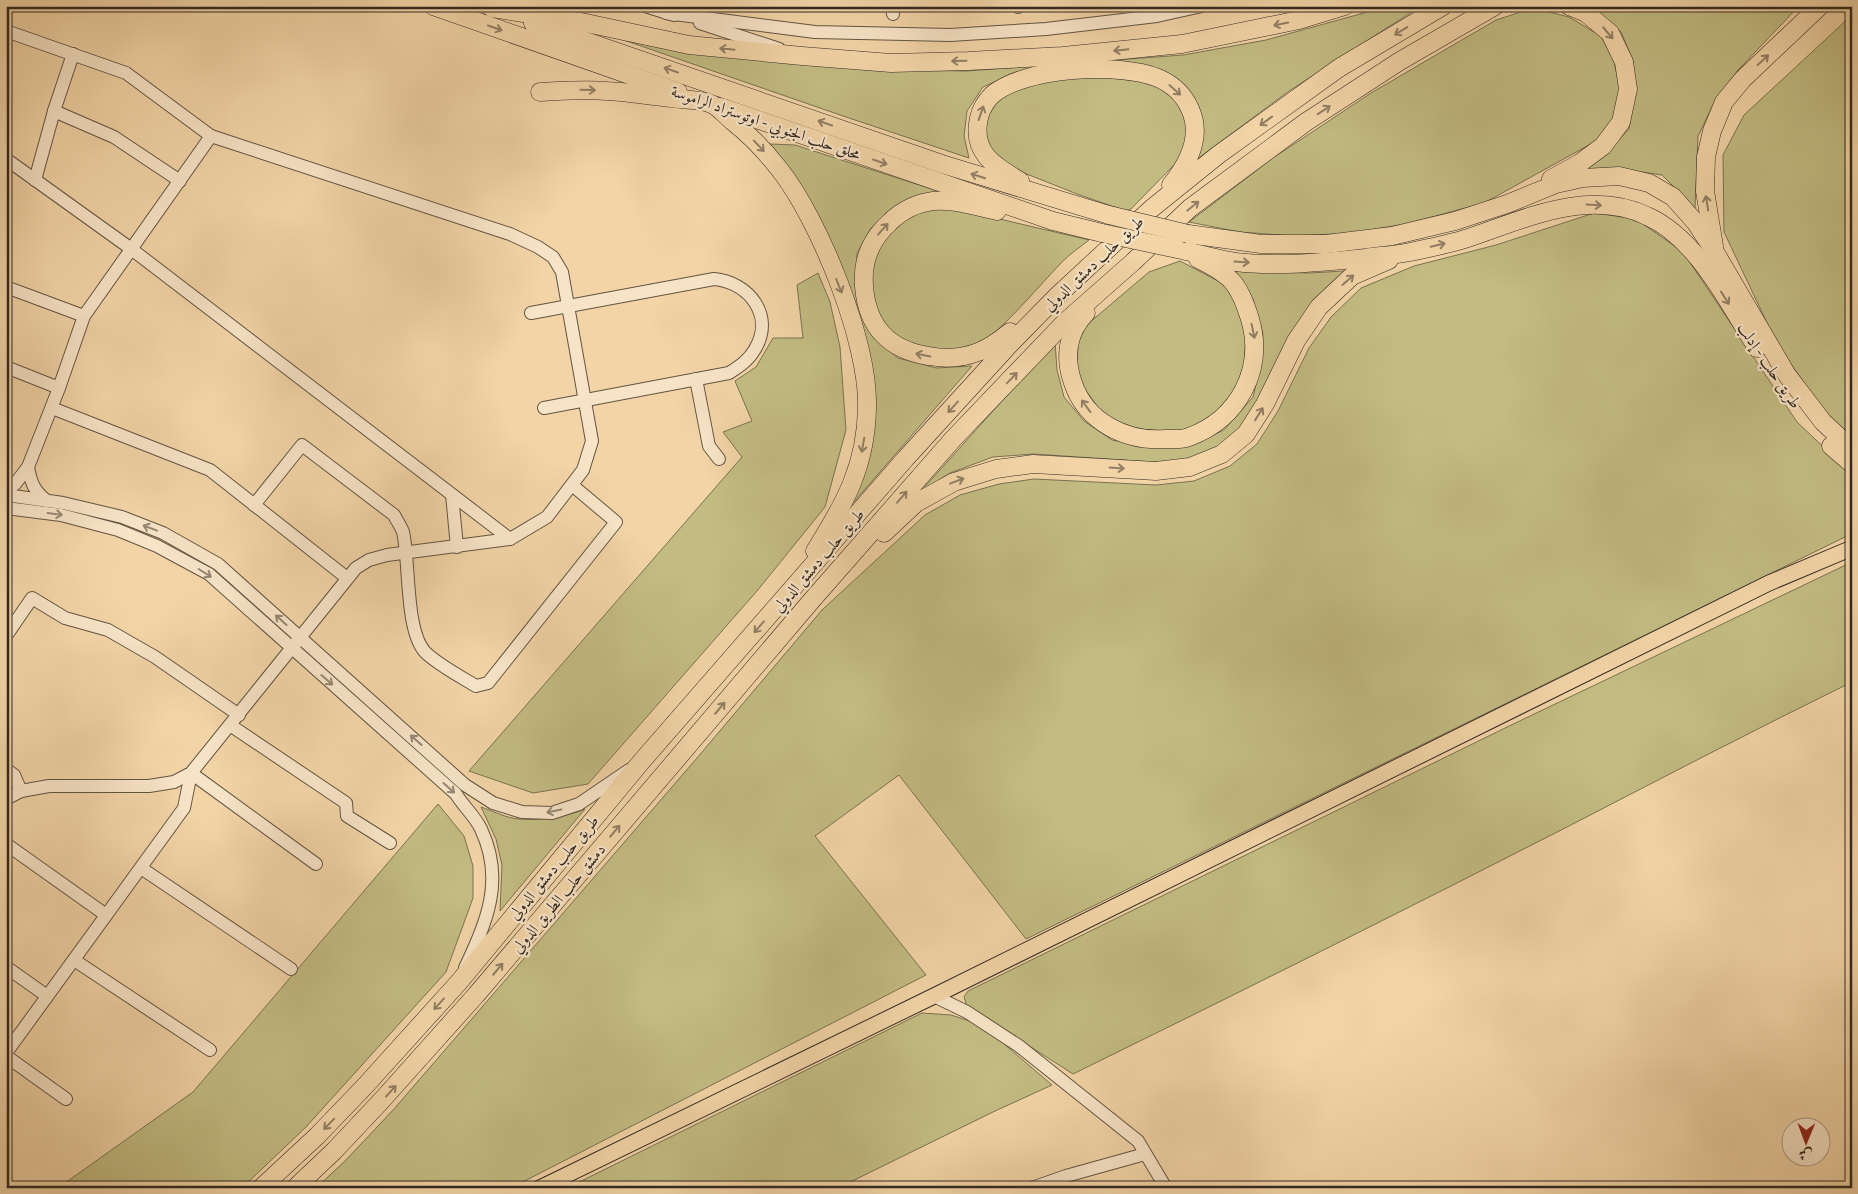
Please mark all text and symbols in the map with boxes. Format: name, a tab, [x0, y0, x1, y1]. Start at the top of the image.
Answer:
one-way arrow	[1274, 20, 1290, 29]
one-way arrow	[487, 24, 503, 33]
one-way arrow	[1394, 27, 1408, 37]
one-way arrow	[1603, 27, 1614, 40]
one-way arrow	[719, 44, 735, 54]
one-way arrow	[1113, 46, 1129, 55]
one-way arrow	[1757, 54, 1770, 66]
one-way arrow	[951, 56, 968, 66]
one-way arrow	[664, 65, 679, 74]
street label: محلق حلب الجنوبي - اوتوستراد الراموسة	[668, 78, 864, 167]
one-way arrow	[1169, 84, 1182, 95]
one-way arrow	[580, 86, 596, 95]
one-way arrow	[1317, 105, 1331, 115]
one-way arrow	[977, 106, 986, 122]
one-way arrow	[1259, 116, 1273, 126]
one-way arrow	[817, 118, 833, 128]
one-way arrow	[753, 140, 765, 152]
one-way arrow	[872, 157, 888, 167]
one-way arrow	[971, 170, 987, 180]
one-way arrow	[1702, 196, 1712, 212]
one-way arrow	[1186, 200, 1199, 211]
one-way arrow	[1586, 200, 1602, 210]
street label: طريق حلب دمشق الدولي	[1037, 210, 1150, 317]
one-way arrow	[877, 223, 889, 236]
one-way arrow	[1430, 240, 1446, 249]
one-way arrow	[1234, 257, 1250, 266]
one-way arrow	[1342, 274, 1355, 286]
one-way arrow	[835, 278, 844, 293]
one-way arrow	[1720, 291, 1730, 305]
street label: طريق حلب - إدلب	[1732, 317, 1808, 413]
one-way arrow	[1248, 322, 1258, 338]
one-way arrow	[916, 350, 932, 359]
one-way arrow	[1006, 371, 1018, 384]
one-way arrow	[1081, 399, 1091, 413]
one-way arrow	[947, 401, 959, 414]
one-way arrow	[1254, 407, 1264, 421]
one-way arrow	[858, 436, 868, 452]
one-way arrow	[1109, 464, 1125, 473]
one-way arrow	[949, 476, 964, 485]
one-way arrow	[896, 491, 908, 504]
street label: طريق حلب دمشق الدولي	[766, 503, 871, 618]
one-way arrow	[46, 510, 62, 520]
one-way arrow	[142, 523, 158, 532]
one-way arrow	[198, 567, 212, 578]
one-way arrow	[275, 615, 288, 626]
one-way arrow	[754, 620, 765, 633]
one-way arrow	[321, 674, 334, 685]
one-way arrow	[714, 701, 726, 714]
one-way arrow	[409, 734, 422, 746]
one-way arrow	[442, 782, 455, 793]
one-way arrow	[546, 807, 562, 817]
street label: طريق حلب دمشق الدولي	[502, 809, 605, 925]
one-way arrow	[609, 825, 620, 838]
street label: دمشق حلب الطريق الدولي	[505, 838, 612, 959]
one-way arrow	[493, 962, 504, 975]
one-way arrow	[433, 997, 445, 1010]
one-way arrow	[385, 1084, 397, 1097]
north arrow	[1780, 1116, 1830, 1166]
one-way arrow	[323, 1117, 335, 1130]
text: ش	[1799, 1145, 1813, 1165]

